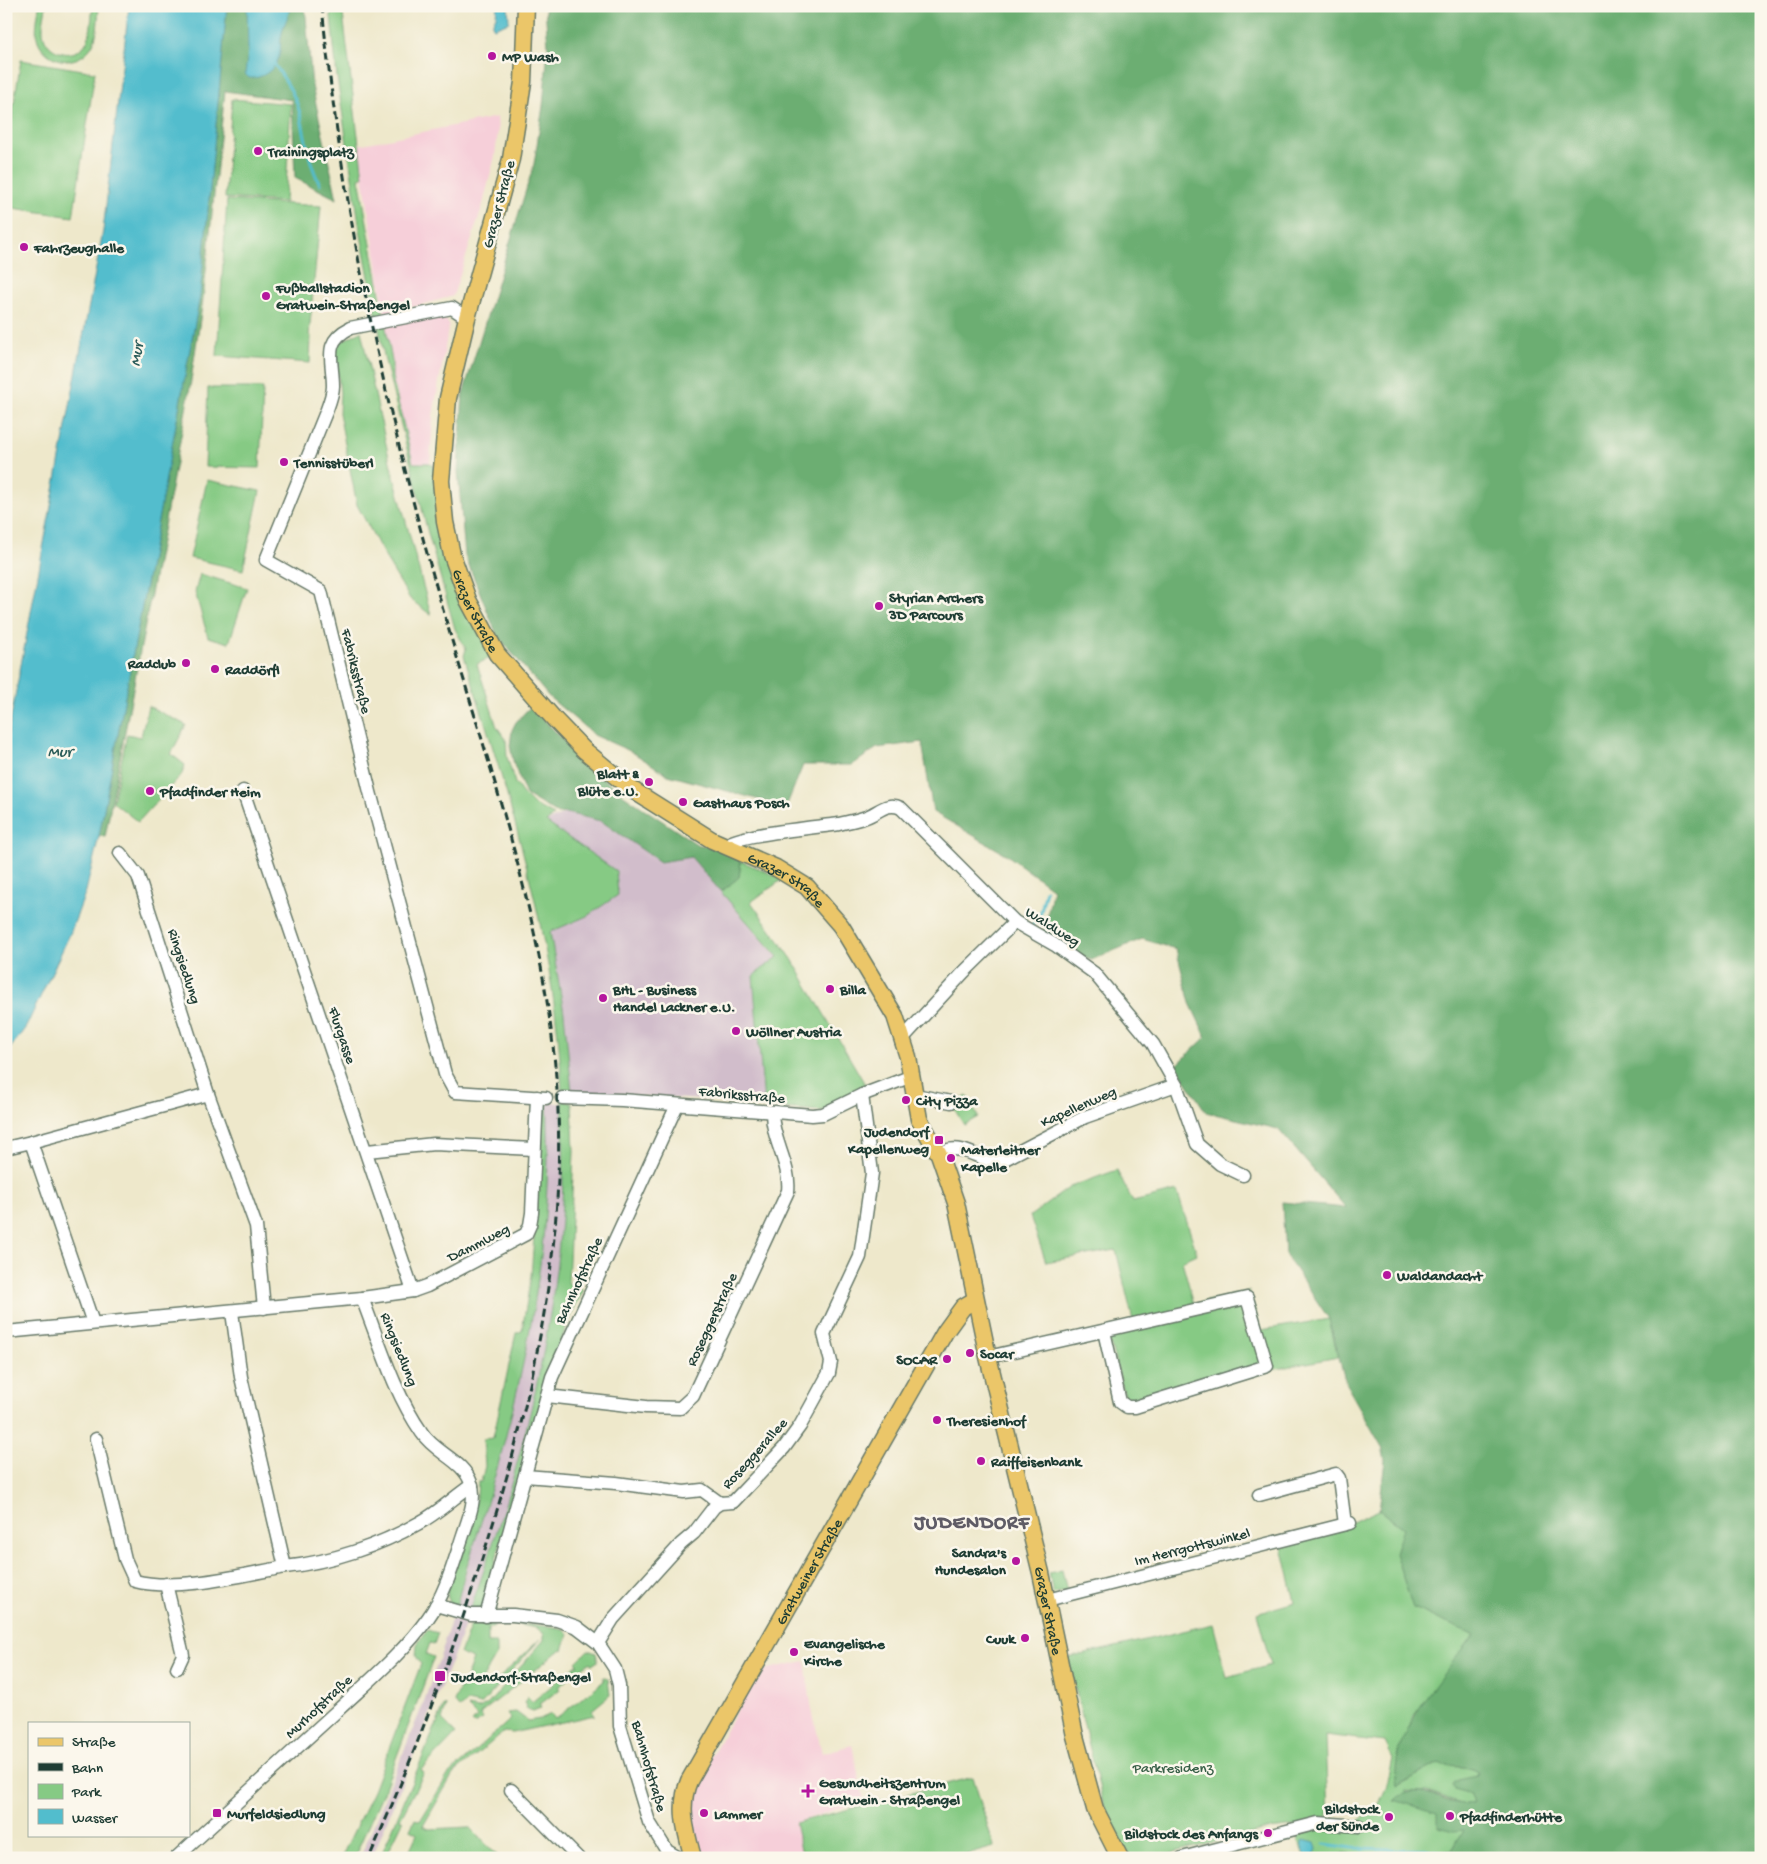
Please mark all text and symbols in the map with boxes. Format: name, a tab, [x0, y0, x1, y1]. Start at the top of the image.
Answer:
place label: MP Wash	[502, 49, 559, 67]
marker: MP Wash	[486, 50, 498, 62]
place label: Trainingsplatz	[267, 144, 355, 162]
marker: Trainingsplatz	[252, 145, 264, 157]
street label: Grazer Straße	[480, 159, 520, 250]
place label: Fahrzeughalle	[33, 240, 125, 258]
marker: Fahrzeughalle	[18, 241, 30, 253]
place label: Fußballstadion Gratwein-Straßengel	[275, 280, 411, 315]
marker: Fußballstadion Gratwein-Straßengel	[260, 290, 272, 302]
water label: Mur	[127, 338, 150, 368]
place label: Tennisstüberl	[293, 455, 374, 473]
marker: Tennisstüberl	[278, 456, 290, 468]
street label: Grazer Straße	[447, 567, 502, 656]
place label: Styrian Archers 3D Parcours	[888, 590, 984, 625]
marker: Styrian Archers 3D Parcours	[873, 600, 885, 612]
street label: Fabriksstraße	[336, 626, 374, 716]
place label: Radclub	[127, 656, 176, 674]
marker: Radclub	[180, 657, 192, 669]
place label: Raddörfl	[224, 662, 280, 680]
marker: Raddörfl	[209, 663, 221, 675]
water label: Mur	[48, 744, 75, 763]
place label: Blatt & Blüte e.U.	[577, 766, 640, 801]
marker: Blatt & Blüte e.U.	[643, 776, 655, 788]
place label: Pfadfinder Heim	[159, 784, 261, 802]
marker: Pfadfinder Heim	[144, 785, 156, 797]
place label: Gasthaus Posch	[693, 795, 790, 813]
marker: Gasthaus Posch	[677, 796, 689, 808]
street label: Grazer Straße	[744, 850, 828, 912]
street label: Waldweg	[1021, 904, 1083, 952]
street label: Ringsiedlung	[162, 927, 204, 1007]
place label: BHL - Business Handel Lackner e.U.	[612, 982, 736, 1017]
place label: Billa	[839, 982, 867, 1000]
marker: Billa	[824, 983, 836, 995]
marker: BHL - Business Handel Lackner e.U.	[597, 992, 609, 1004]
street label: Flurgasse	[323, 1004, 359, 1067]
place label: Wöllner Austria	[745, 1024, 842, 1042]
marker: Wöllner Austria	[730, 1025, 742, 1037]
street label: Fabriksstraße	[697, 1083, 786, 1109]
street label: Kapellenweg	[1038, 1083, 1120, 1133]
place label: City Pizza	[915, 1093, 978, 1111]
marker: City Pizza	[900, 1094, 912, 1106]
place label: Judendorf Kapellenweg	[847, 1124, 930, 1159]
marker: Judendorf Kapellenweg	[933, 1134, 945, 1146]
place label: Materleitner Kapelle	[960, 1142, 1041, 1177]
marker: Materleitner Kapelle	[945, 1152, 957, 1164]
street label: Dammweg	[444, 1220, 513, 1268]
street label: Bahnhofstraße	[551, 1234, 608, 1328]
place label: Waldandacht	[1396, 1268, 1484, 1286]
marker: Waldandacht	[1381, 1269, 1393, 1281]
street label: Roseggerstraße	[683, 1270, 742, 1369]
street label: Ringsiedlung	[375, 1310, 421, 1389]
place label: Socar	[980, 1346, 1015, 1364]
marker: Socar	[964, 1347, 976, 1359]
place label: SOCAR	[896, 1352, 938, 1370]
marker: SOCAR	[941, 1353, 953, 1365]
place label: Theresienhof	[946, 1413, 1027, 1431]
marker: Theresienhof	[931, 1414, 943, 1426]
street label: Roseggerallee	[719, 1415, 792, 1494]
place label: Raiffeisenbank	[990, 1454, 1083, 1472]
marker: Raiffeisenbank	[975, 1455, 987, 1467]
district label: JUDENDORF	[913, 1513, 1031, 1536]
street label: Gratweiner Straße	[773, 1516, 848, 1629]
street label: Im Herrgottswinkel	[1133, 1525, 1252, 1571]
place label: Sandra's Hundesalon	[935, 1545, 1007, 1580]
marker: Sandra's Hundesalon	[1010, 1555, 1022, 1567]
street label: Grazer Straße	[1029, 1565, 1065, 1657]
place label: Cuuk	[985, 1631, 1017, 1649]
marker: Cuuk	[1019, 1632, 1031, 1644]
place label: Evangelische Kirche	[803, 1636, 886, 1671]
marker: Evangelische Kirche	[788, 1646, 800, 1658]
marker: Judendorf-Straßengel	[433, 1669, 447, 1683]
place label: Judendorf-Straßengel	[450, 1669, 592, 1687]
street label: Murhofstraße	[282, 1672, 357, 1743]
street label: Bahnhofstraße	[626, 1718, 670, 1814]
legend	[28, 1722, 190, 1836]
text: Straße	[72, 1734, 116, 1752]
text: Bahn	[71, 1760, 103, 1778]
park label: Parkresidenz	[1132, 1760, 1214, 1778]
place label: Gesundheitszentrum Gratwein - Straßengel	[819, 1775, 961, 1810]
text: Park	[71, 1784, 102, 1802]
marker: Gesundheitszentrum Gratwein - Straßengel	[801, 1784, 815, 1798]
place label: Bildstock der Sünde	[1316, 1801, 1381, 1836]
place label: Murfeldsiedlung	[227, 1806, 326, 1824]
place label: Lammer	[714, 1806, 764, 1824]
marker: Murfeldsiedlung	[211, 1807, 223, 1819]
marker: Lammer	[698, 1807, 710, 1819]
place label: Pfadfinderhütte	[1459, 1809, 1563, 1827]
text: Wasser	[72, 1810, 119, 1828]
marker: Pfadfinderhütte	[1444, 1810, 1456, 1822]
marker: Bildstock der Sünde	[1383, 1811, 1395, 1823]
place label: Bildstock des Anfangs	[1124, 1826, 1259, 1844]
marker: Bildstock des Anfangs	[1262, 1827, 1274, 1839]

